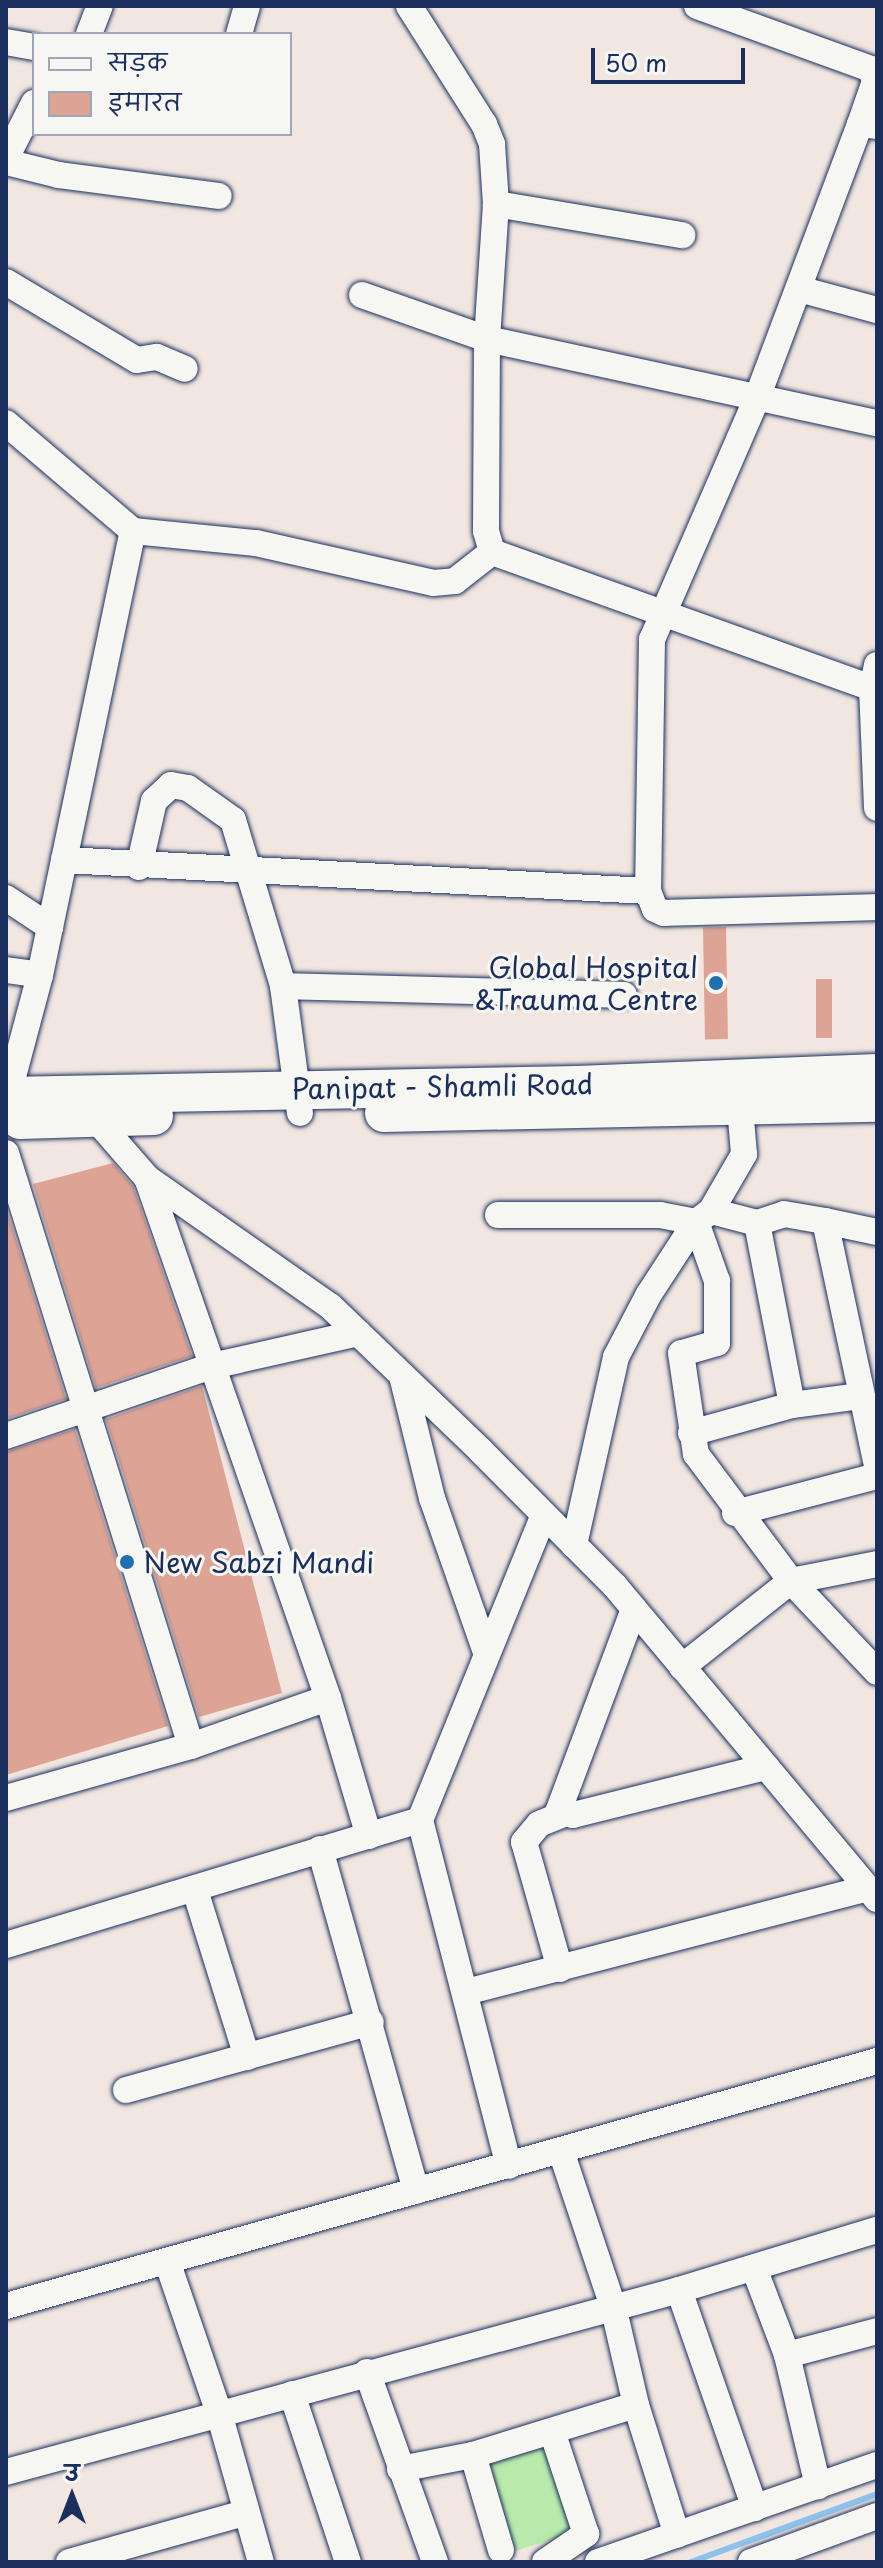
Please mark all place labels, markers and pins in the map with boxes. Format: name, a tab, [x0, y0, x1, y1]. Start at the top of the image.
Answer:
place label: Global Hospital &Trauma Centre	[473, 950, 698, 1016]
marker: Global Hospital &Trauma Centre	[705, 972, 727, 994]
place label: New Sabzi Mandi	[143, 1545, 376, 1579]
marker: New Sabzi Mandi	[118, 1553, 136, 1571]

